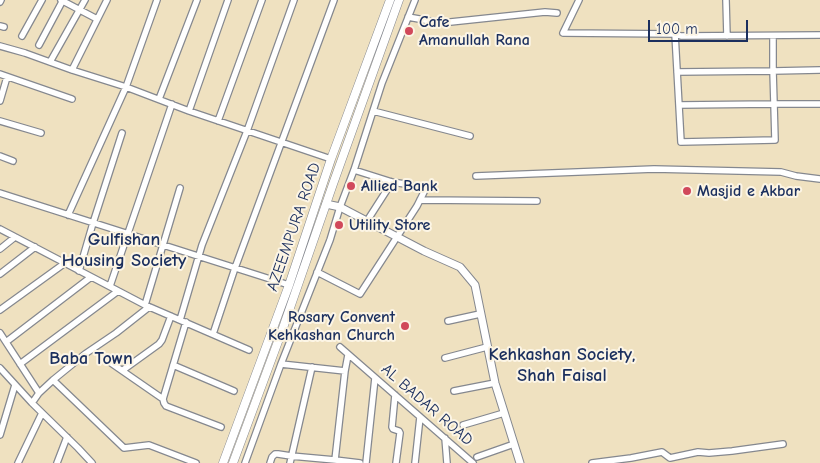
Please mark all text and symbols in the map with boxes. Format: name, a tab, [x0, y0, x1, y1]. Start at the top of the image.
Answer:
scale bar	[650, 10, 750, 42]
place label: Cafe Amanullah Rana	[419, 12, 530, 50]
text: 100 m	[656, 20, 698, 38]
marker: Cafe Amanullah Rana	[403, 25, 415, 37]
street label: AZEEMPURA ROAD	[263, 160, 325, 294]
place label: Allied Bank	[361, 176, 438, 196]
marker: Allied Bank	[345, 180, 357, 192]
place label: Masjid e Akbar	[697, 181, 800, 201]
marker: Masjid e Akbar	[681, 185, 693, 197]
place label: Utility Store	[349, 215, 430, 235]
marker: Utility Store	[333, 219, 345, 231]
district label: Gulfishan Housing Society	[62, 229, 186, 272]
place label: Rosary Convent Kehkashan Church	[268, 307, 395, 345]
marker: Rosary Convent Kehkashan Church	[399, 320, 411, 332]
district label: Kehkashan Society, Shah Faisal	[489, 344, 635, 386]
district label: Baba Town	[49, 348, 133, 370]
street label: AL BADAR ROAD	[377, 360, 477, 450]

